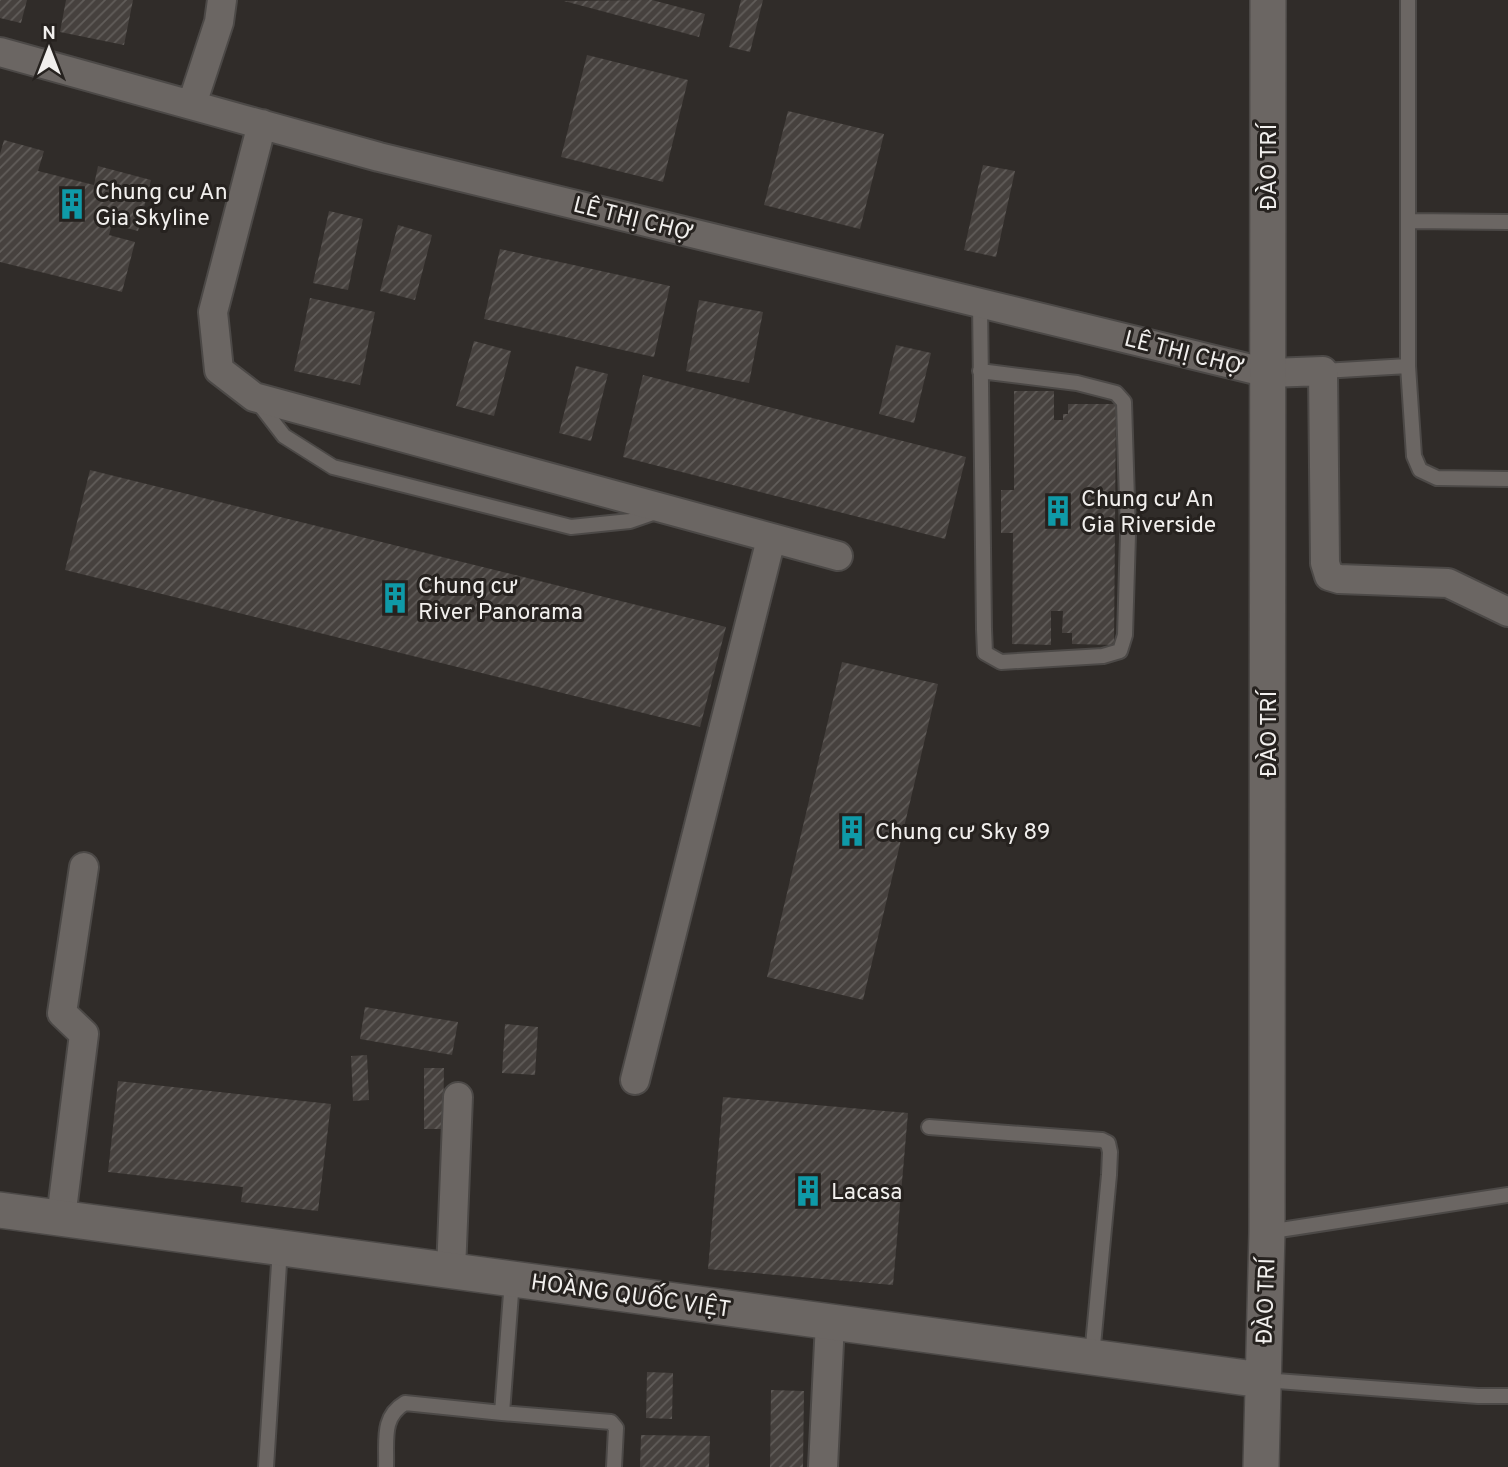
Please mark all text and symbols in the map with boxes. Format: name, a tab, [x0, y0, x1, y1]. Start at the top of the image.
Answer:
north arrow	[14, 14, 84, 84]
text: N	[42, 22, 56, 46]
street label: ĐÀO TRÍ	[1255, 121, 1285, 210]
place label: Chung cư An Gia Skyline	[95, 179, 228, 234]
building icon: Chung cư An Gia Skyline	[55, 187, 89, 221]
street label: LÊ THỊ CHỢ	[570, 191, 696, 249]
street label: LÊ THỊ CHỢ	[1121, 325, 1247, 383]
place label: Chung cư An Gia Riverside	[1081, 486, 1216, 541]
building icon: Chung cư An Gia Riverside	[1041, 494, 1075, 528]
place label: Chung cư River Panorama	[418, 573, 583, 628]
building icon: Chung cư River Panorama	[378, 581, 412, 615]
street label: ĐÀO TRÍ	[1255, 688, 1285, 777]
building icon: Chung cư Sky 89	[835, 814, 869, 848]
place label: Chung cư Sky 89	[875, 819, 1051, 848]
building icon: Lacasa	[791, 1174, 825, 1208]
place label: Lacasa	[831, 1179, 902, 1208]
street label: ĐÀO TRÍ	[1251, 1255, 1284, 1345]
street label: HOÀNG QUỐC VIỆT	[529, 1264, 733, 1326]

